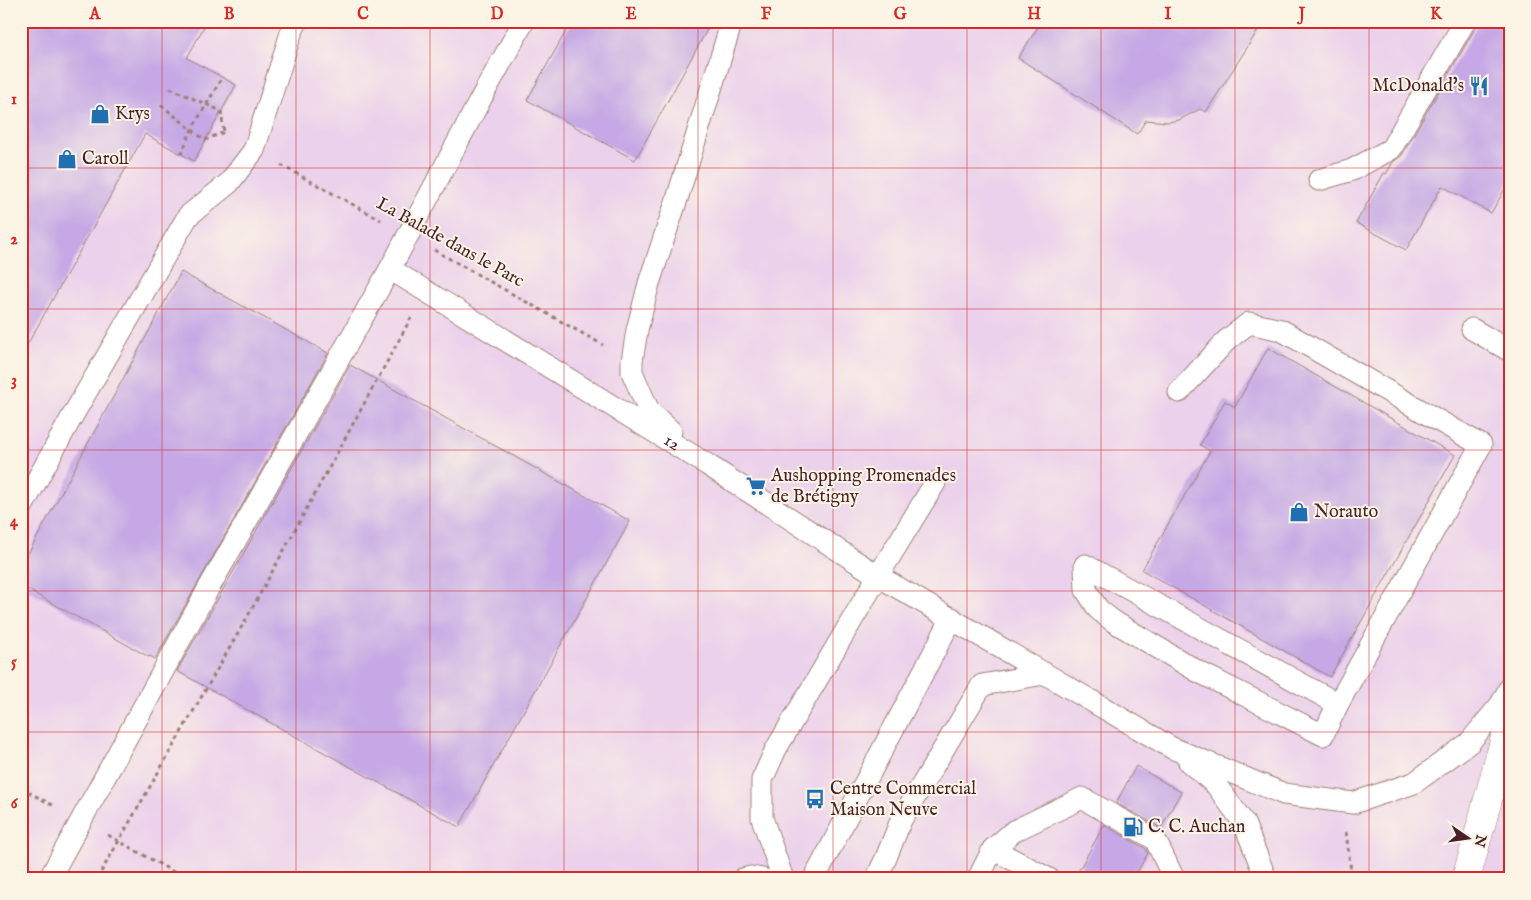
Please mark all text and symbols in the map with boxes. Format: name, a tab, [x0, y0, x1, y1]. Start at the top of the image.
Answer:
text: A	[89, 5, 102, 25]
text: B	[224, 5, 235, 25]
text: C	[357, 5, 369, 25]
text: D	[491, 5, 504, 25]
text: E	[625, 5, 637, 25]
text: F	[761, 5, 772, 25]
text: G	[894, 5, 907, 25]
text: H	[1027, 5, 1041, 25]
text: I	[1165, 5, 1172, 25]
text: J	[1297, 5, 1306, 25]
text: K	[1430, 5, 1443, 25]
place label: McDonald's	[1372, 75, 1464, 98]
restaurant icon: McDonald's	[1468, 75, 1490, 97]
text: 1	[11, 90, 17, 110]
shop icon: Krys	[89, 103, 111, 125]
place label: Krys	[115, 103, 150, 126]
shop icon: Caroll	[56, 148, 78, 170]
place label: Caroll	[82, 148, 129, 171]
street label: La Balade dans le Parc	[372, 193, 528, 293]
text: 2	[10, 230, 18, 250]
text: 3	[11, 371, 17, 391]
street label: 12	[659, 429, 684, 456]
place label: Aushopping Promenades de Brétigny	[770, 465, 956, 509]
supermarket icon: Aushopping Promenades de Brétigny	[745, 475, 767, 497]
shop icon: Norauto	[1288, 501, 1310, 523]
place label: Norauto	[1314, 501, 1379, 524]
text: 4	[10, 512, 19, 532]
text: 5	[11, 653, 17, 673]
place label: Centre Commercial Maison Neuve	[830, 778, 976, 822]
bus stop icon: Centre Commercial Maison Neuve	[804, 788, 826, 810]
text: 6	[11, 794, 19, 814]
north arrow	[1444, 812, 1494, 862]
fuel station icon: C. C. Auchan	[1122, 816, 1144, 838]
place label: C. C. Auchan	[1148, 816, 1246, 839]
text: N	[1470, 832, 1490, 849]

